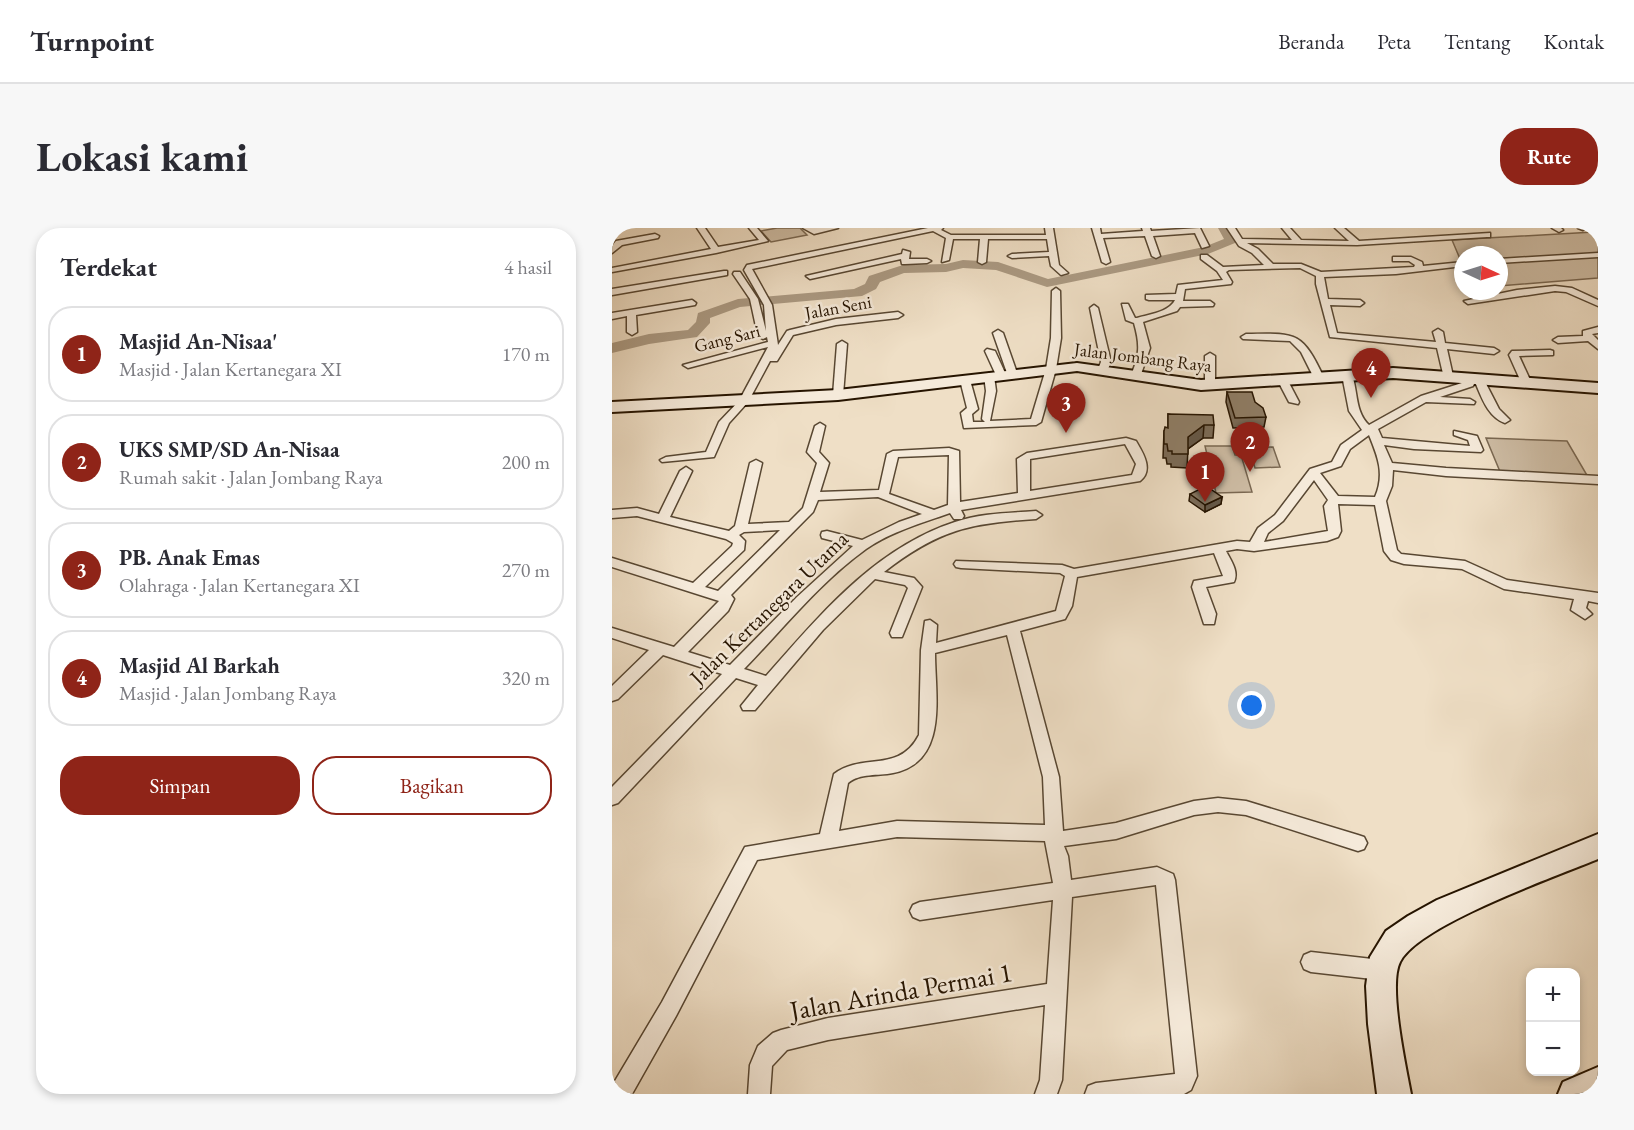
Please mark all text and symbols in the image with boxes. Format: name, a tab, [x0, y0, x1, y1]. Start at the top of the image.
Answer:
text: Turnpoint	[30, 23, 154, 59]
text: Beranda	[1278, 28, 1344, 55]
text: Peta	[1377, 28, 1411, 55]
text: Tentang	[1444, 28, 1510, 55]
text: Kontak	[1543, 28, 1604, 55]
button: Rute	[1500, 128, 1598, 185]
text: Lokasi kami	[36, 129, 248, 184]
north arrow	[1454, 246, 1508, 300]
text: Terdekat	[60, 250, 157, 284]
text: 4 hasil	[504, 254, 552, 280]
street label: Jalan Seni	[801, 290, 874, 325]
street label: Gang Sari	[692, 319, 763, 357]
text: Masjid An-Nisaa'	[119, 327, 278, 356]
street label: Jalan Jombang Raya	[1071, 337, 1214, 377]
text: 1	[76, 341, 87, 367]
text: 170 m	[502, 341, 550, 367]
pin: 4	[1352, 348, 1390, 398]
text: Masjid · Jalan Kertanegara XI	[119, 356, 342, 382]
pin: 3	[1046, 384, 1086, 433]
pin: 2	[1230, 422, 1270, 472]
text: UKS SMP/SD An-Nisaa	[119, 435, 340, 464]
text: 2	[76, 449, 87, 475]
text: 200 m	[502, 449, 550, 475]
pin: 1	[1186, 452, 1224, 502]
text: Rumah sakit · Jalan Jombang Raya	[119, 464, 383, 490]
street label: Jalan Kertanegara Utama	[682, 525, 855, 693]
text: PB. Anak Emas	[119, 543, 260, 572]
text: 3	[76, 557, 87, 583]
text: 270 m	[502, 557, 550, 583]
text: Olahraga · Jalan Kertanegara XI	[119, 572, 360, 598]
text: Masjid Al Barkah	[119, 651, 280, 680]
text: 4	[76, 665, 87, 691]
text: 320 m	[502, 665, 550, 691]
text: Masjid · Jalan Jombang Raya	[119, 680, 337, 706]
your location	[1237, 691, 1266, 720]
button: Simpan	[60, 756, 300, 815]
button: Bagikan	[312, 756, 552, 815]
street label: Jalan Arinda Permai 1	[785, 954, 1015, 1028]
map controls	[1526, 968, 1580, 1076]
button: +	[1526, 968, 1580, 1022]
button: −	[1526, 1022, 1580, 1076]

